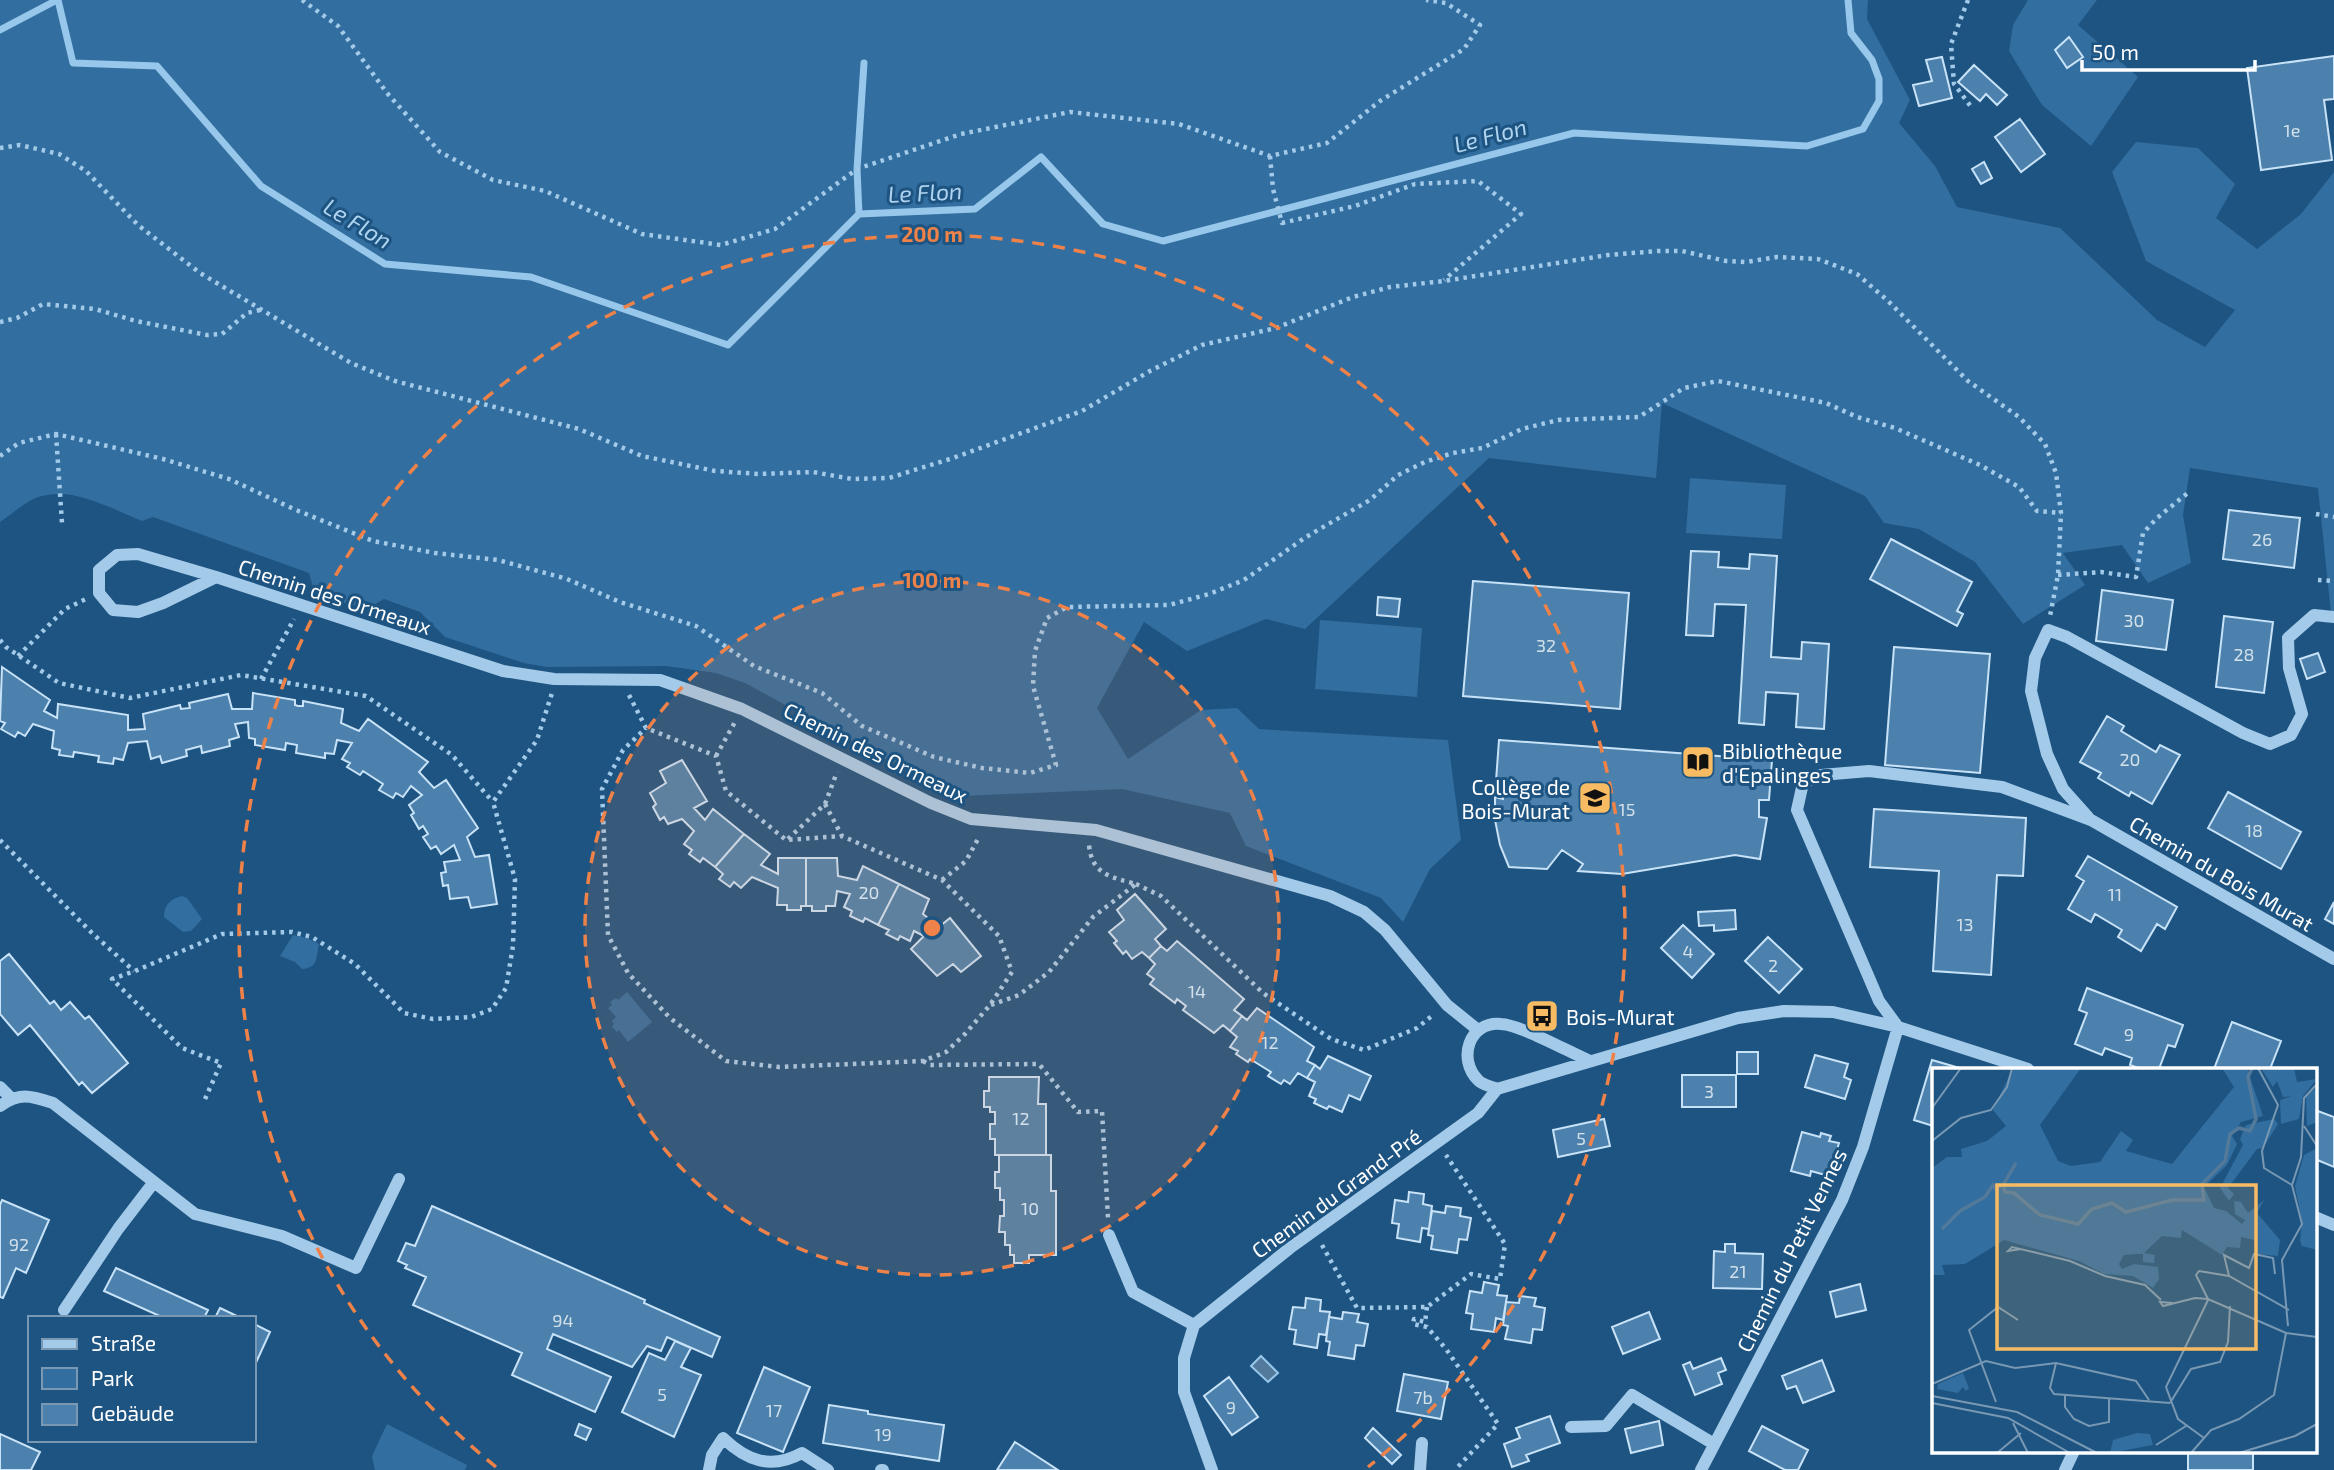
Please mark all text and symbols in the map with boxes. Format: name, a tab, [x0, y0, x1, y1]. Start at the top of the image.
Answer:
scale bar	[2082, 28, 2255, 72]
text: 50 m	[2092, 39, 2139, 64]
water label: Le Flon	[1450, 112, 1530, 158]
house number: 1e	[2284, 119, 2300, 141]
water label: Le Flon	[887, 176, 963, 208]
water label: Le Flon	[319, 192, 397, 254]
text: 200 m	[901, 221, 963, 246]
house number: 26	[2252, 528, 2272, 550]
street label: Chemin des Ormeaux	[235, 553, 435, 639]
text: 100 m	[903, 567, 961, 592]
house number: 30	[2124, 609, 2144, 631]
house number: 32	[1536, 634, 1556, 656]
house number: 28	[2233, 643, 2255, 665]
street label: Chemin des Ormeaux	[780, 697, 972, 807]
place label: Bibliothèque d'Epalinges	[1722, 738, 1842, 787]
library icon: Bibliothèque d'Epalinges	[1679, 743, 1717, 781]
house number: 20	[2120, 748, 2140, 770]
place label: Collège de Bois-Murat	[1461, 774, 1570, 823]
school or university icon: Collège de Bois-Murat	[1576, 779, 1614, 817]
house number: 15	[1619, 798, 1635, 820]
street label: Chemin du Bois Murat	[2125, 810, 2319, 936]
house number: 18	[2245, 819, 2263, 841]
house number: 20	[859, 881, 879, 903]
house number: 11	[2108, 883, 2122, 905]
house number: 13	[1956, 913, 1974, 935]
centre of rings	[920, 916, 944, 940]
house number: 4	[1682, 940, 1694, 962]
house number: 2	[1768, 954, 1778, 976]
house number: 14	[1188, 980, 1206, 1002]
bus stop icon: Bois-Murat	[1523, 997, 1561, 1035]
place label: Bois-Murat	[1566, 1004, 1675, 1029]
house number: 9	[2124, 1023, 2134, 1045]
house number: 12	[1261, 1031, 1279, 1053]
inset map	[1932, 1068, 2316, 1452]
house number: 3	[1704, 1080, 1714, 1102]
house number: 12	[1012, 1107, 1030, 1129]
street label: Chemin du Grand-Pré	[1246, 1123, 1426, 1263]
house number: 5	[1576, 1127, 1586, 1149]
street label: Chemin du Petit Vennes	[1731, 1144, 1851, 1356]
house number: 10	[1021, 1197, 1039, 1219]
house number: 92	[9, 1233, 29, 1255]
house number: 21	[1729, 1260, 1747, 1282]
house number: 94	[552, 1309, 574, 1331]
legend	[28, 1316, 256, 1442]
text: Straße	[91, 1330, 156, 1355]
text: Park	[91, 1365, 134, 1390]
house number: 5	[657, 1383, 667, 1405]
house number: 7b	[1413, 1386, 1433, 1408]
house number: 9	[1226, 1396, 1236, 1418]
house number: 17	[766, 1399, 782, 1421]
text: Gebäude	[91, 1400, 174, 1425]
house number: 19	[874, 1423, 892, 1445]

